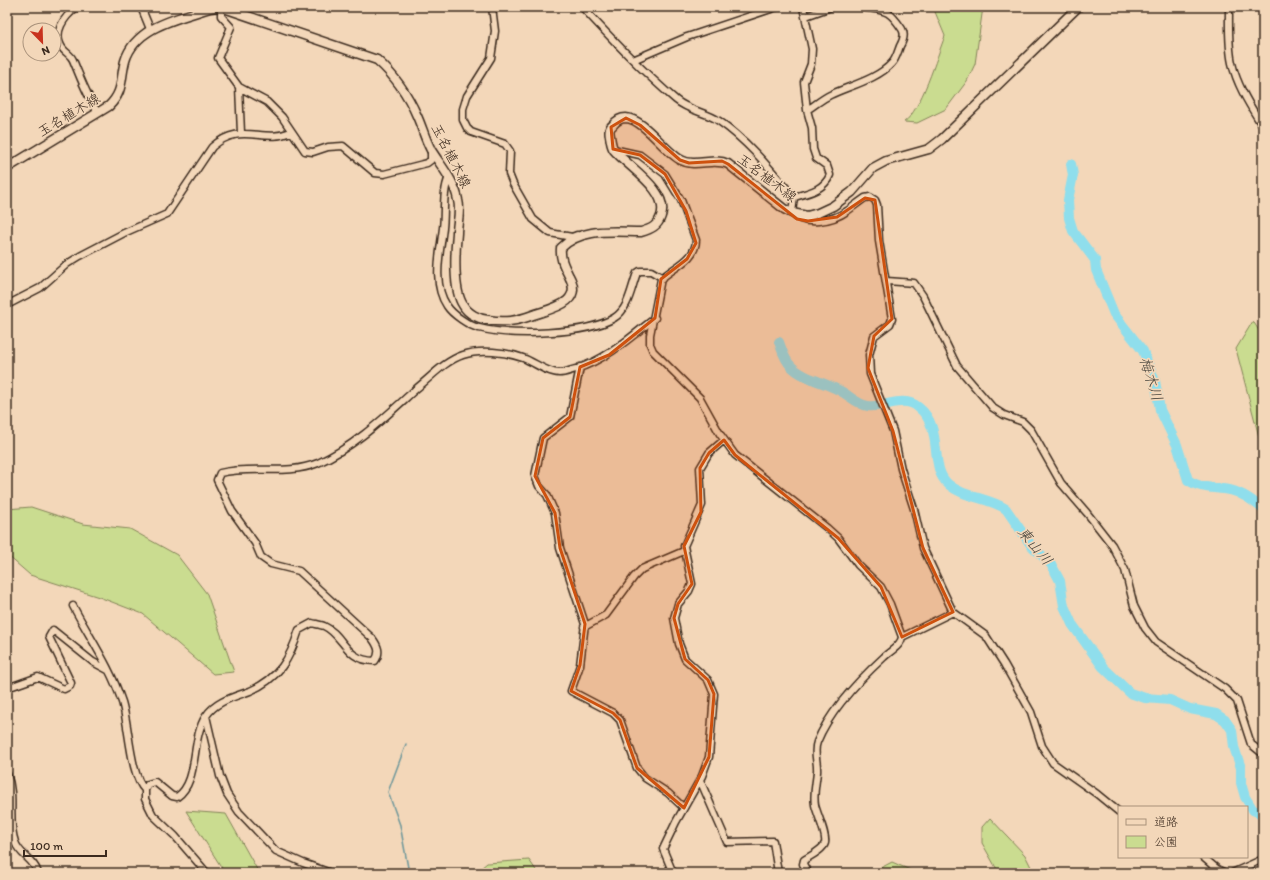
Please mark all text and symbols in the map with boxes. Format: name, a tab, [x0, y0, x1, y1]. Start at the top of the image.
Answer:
north arrow	[22, 22, 62, 62]
text: N	[40, 43, 52, 58]
street label: 玉名植木線	[35, 90, 103, 140]
street label: 玉名植木線	[428, 121, 474, 191]
street label: 玉名植木線	[734, 150, 800, 206]
water label: 梅木川	[1136, 355, 1166, 403]
water label: 東山川	[1014, 523, 1056, 569]
legend	[1118, 806, 1248, 858]
text: 道路	[1154, 815, 1178, 829]
scale bar	[24, 832, 106, 858]
text: 公園	[1154, 835, 1178, 849]
text: 100 m	[30, 839, 63, 853]

